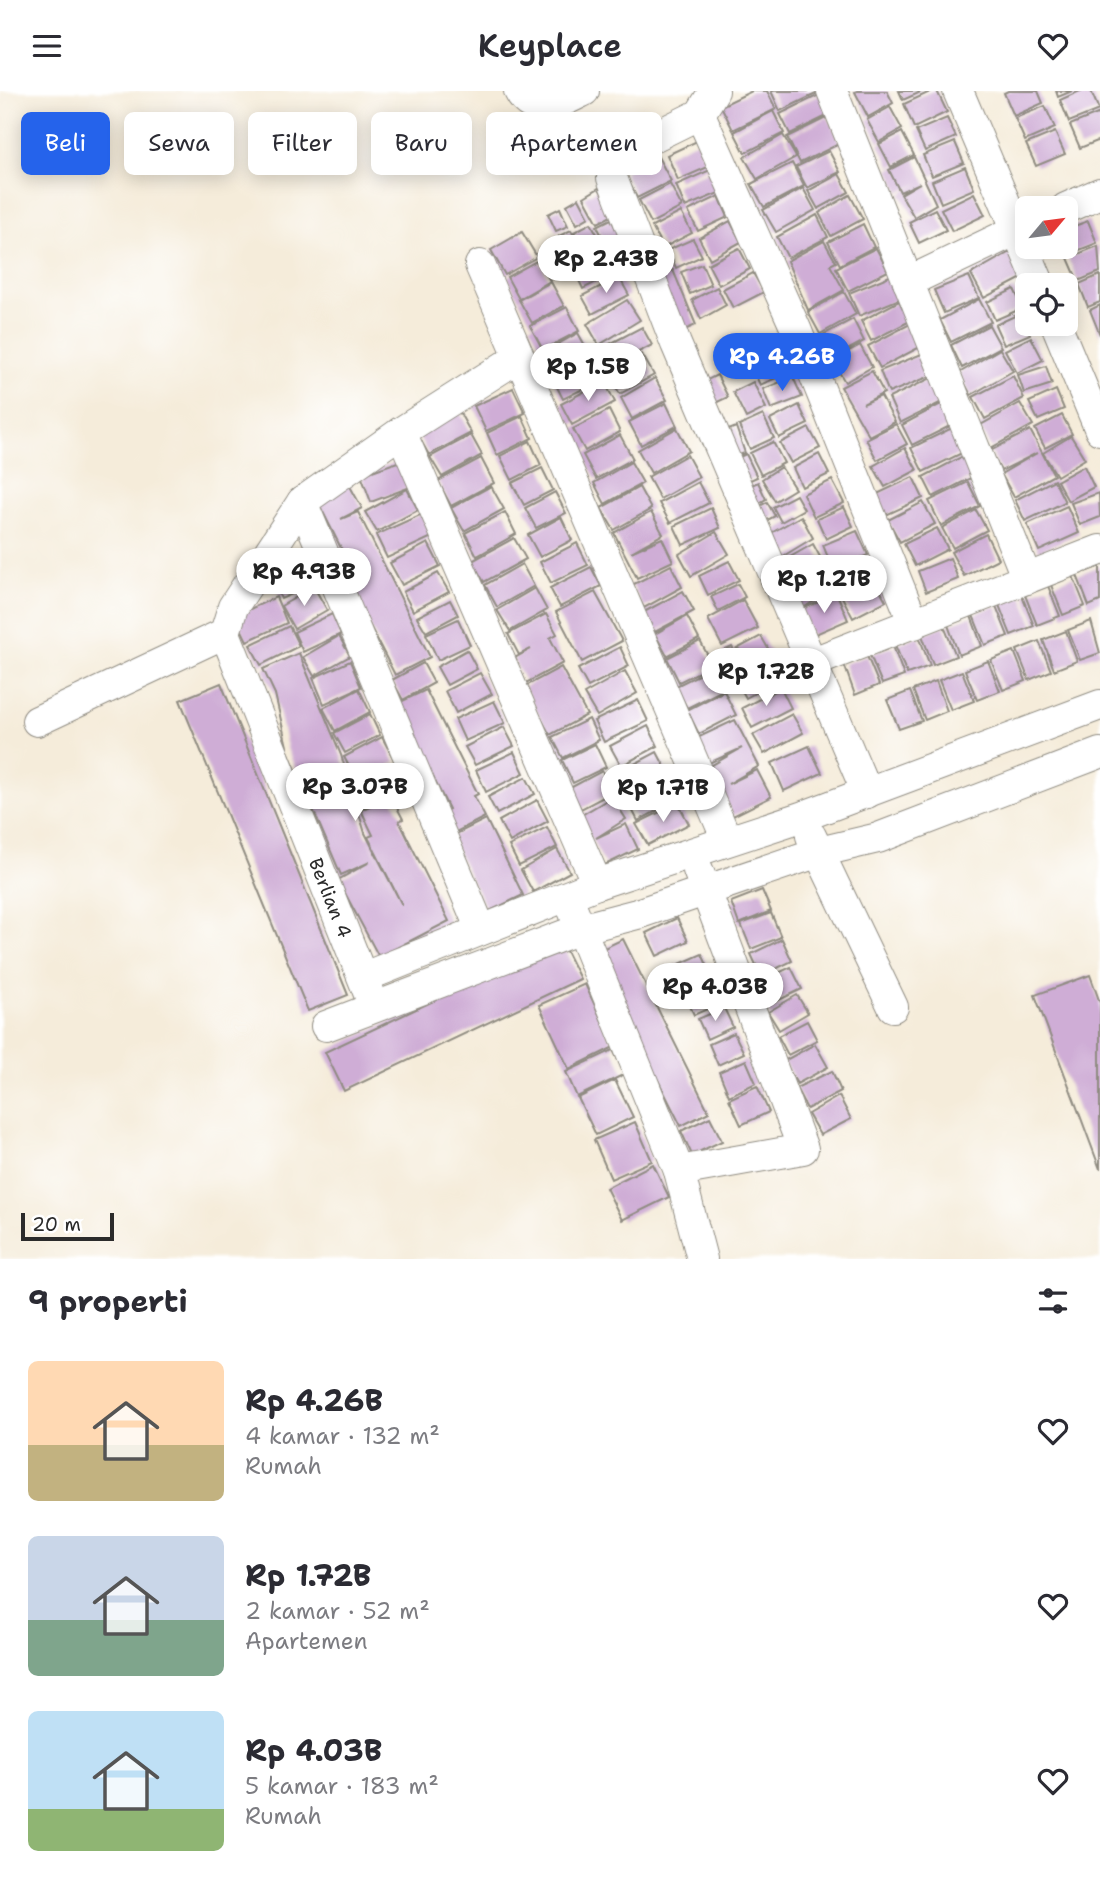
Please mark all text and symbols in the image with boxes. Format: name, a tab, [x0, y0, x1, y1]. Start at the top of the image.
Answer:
text: Keyplace	[478, 24, 622, 67]
icon: menu	[28, 27, 66, 65]
icon: heart	[1034, 27, 1072, 65]
chip: Beli	[21, 112, 110, 175]
chip: Sewa	[124, 112, 234, 175]
chip: Filter	[248, 112, 357, 175]
chip: Baru	[371, 112, 472, 175]
chip: Apartemen	[486, 112, 662, 175]
north arrow	[1015, 196, 1078, 259]
map controls	[1015, 196, 1078, 336]
pin: Rp 2.43B	[534, 235, 678, 295]
text: Rp 2.43B	[553, 243, 659, 273]
button: locate	[1015, 273, 1078, 336]
pin: Rp 4.26B	[710, 334, 854, 393]
text: Rp 4.26B	[729, 341, 835, 371]
pin: Rp 1.5B	[523, 343, 653, 403]
text: Rp 1.5B	[546, 351, 630, 381]
pin: Rp 4.93B	[232, 549, 376, 608]
pin: Rp 1.21B	[752, 555, 896, 615]
text: Rp 4.93B	[252, 556, 356, 586]
text: Rp 1.21B	[777, 563, 871, 593]
pin: Rp 1.72B	[694, 649, 838, 708]
text: Rp 1.72B	[718, 656, 814, 686]
pin: Rp 3.07B	[283, 763, 427, 823]
pin: Rp 1.71B	[591, 765, 735, 824]
text: Rp 3.07B	[302, 771, 408, 801]
text: Rp 1.71B	[617, 772, 709, 802]
street label: Berlian 4	[303, 854, 358, 941]
pin: Rp 4.03B	[643, 963, 787, 1023]
text: Rp 4.03B	[662, 971, 768, 1001]
scale bar	[21, 1210, 114, 1242]
text: 20 m	[32, 1212, 81, 1237]
text: 9 properti	[28, 1281, 188, 1322]
icon: filters	[1034, 1282, 1072, 1320]
text: Rp 4.26B	[245, 1380, 383, 1421]
icon: home	[84, 1389, 168, 1473]
icon: heart	[1034, 1412, 1072, 1450]
text: 4 kamar · 132 m²	[245, 1421, 440, 1451]
text: Rumah	[245, 1451, 322, 1481]
text: Rp 1.72B	[245, 1555, 371, 1596]
icon: home	[84, 1564, 168, 1648]
icon: heart	[1034, 1587, 1072, 1625]
text: 2 kamar · 52 m²	[245, 1596, 430, 1626]
text: Apartemen	[245, 1626, 368, 1656]
text: Rp 4.03B	[245, 1730, 382, 1771]
icon: home	[84, 1739, 168, 1823]
icon: heart	[1034, 1762, 1072, 1800]
text: 5 kamar · 183 m²	[245, 1771, 439, 1801]
text: Rumah	[245, 1801, 322, 1831]

